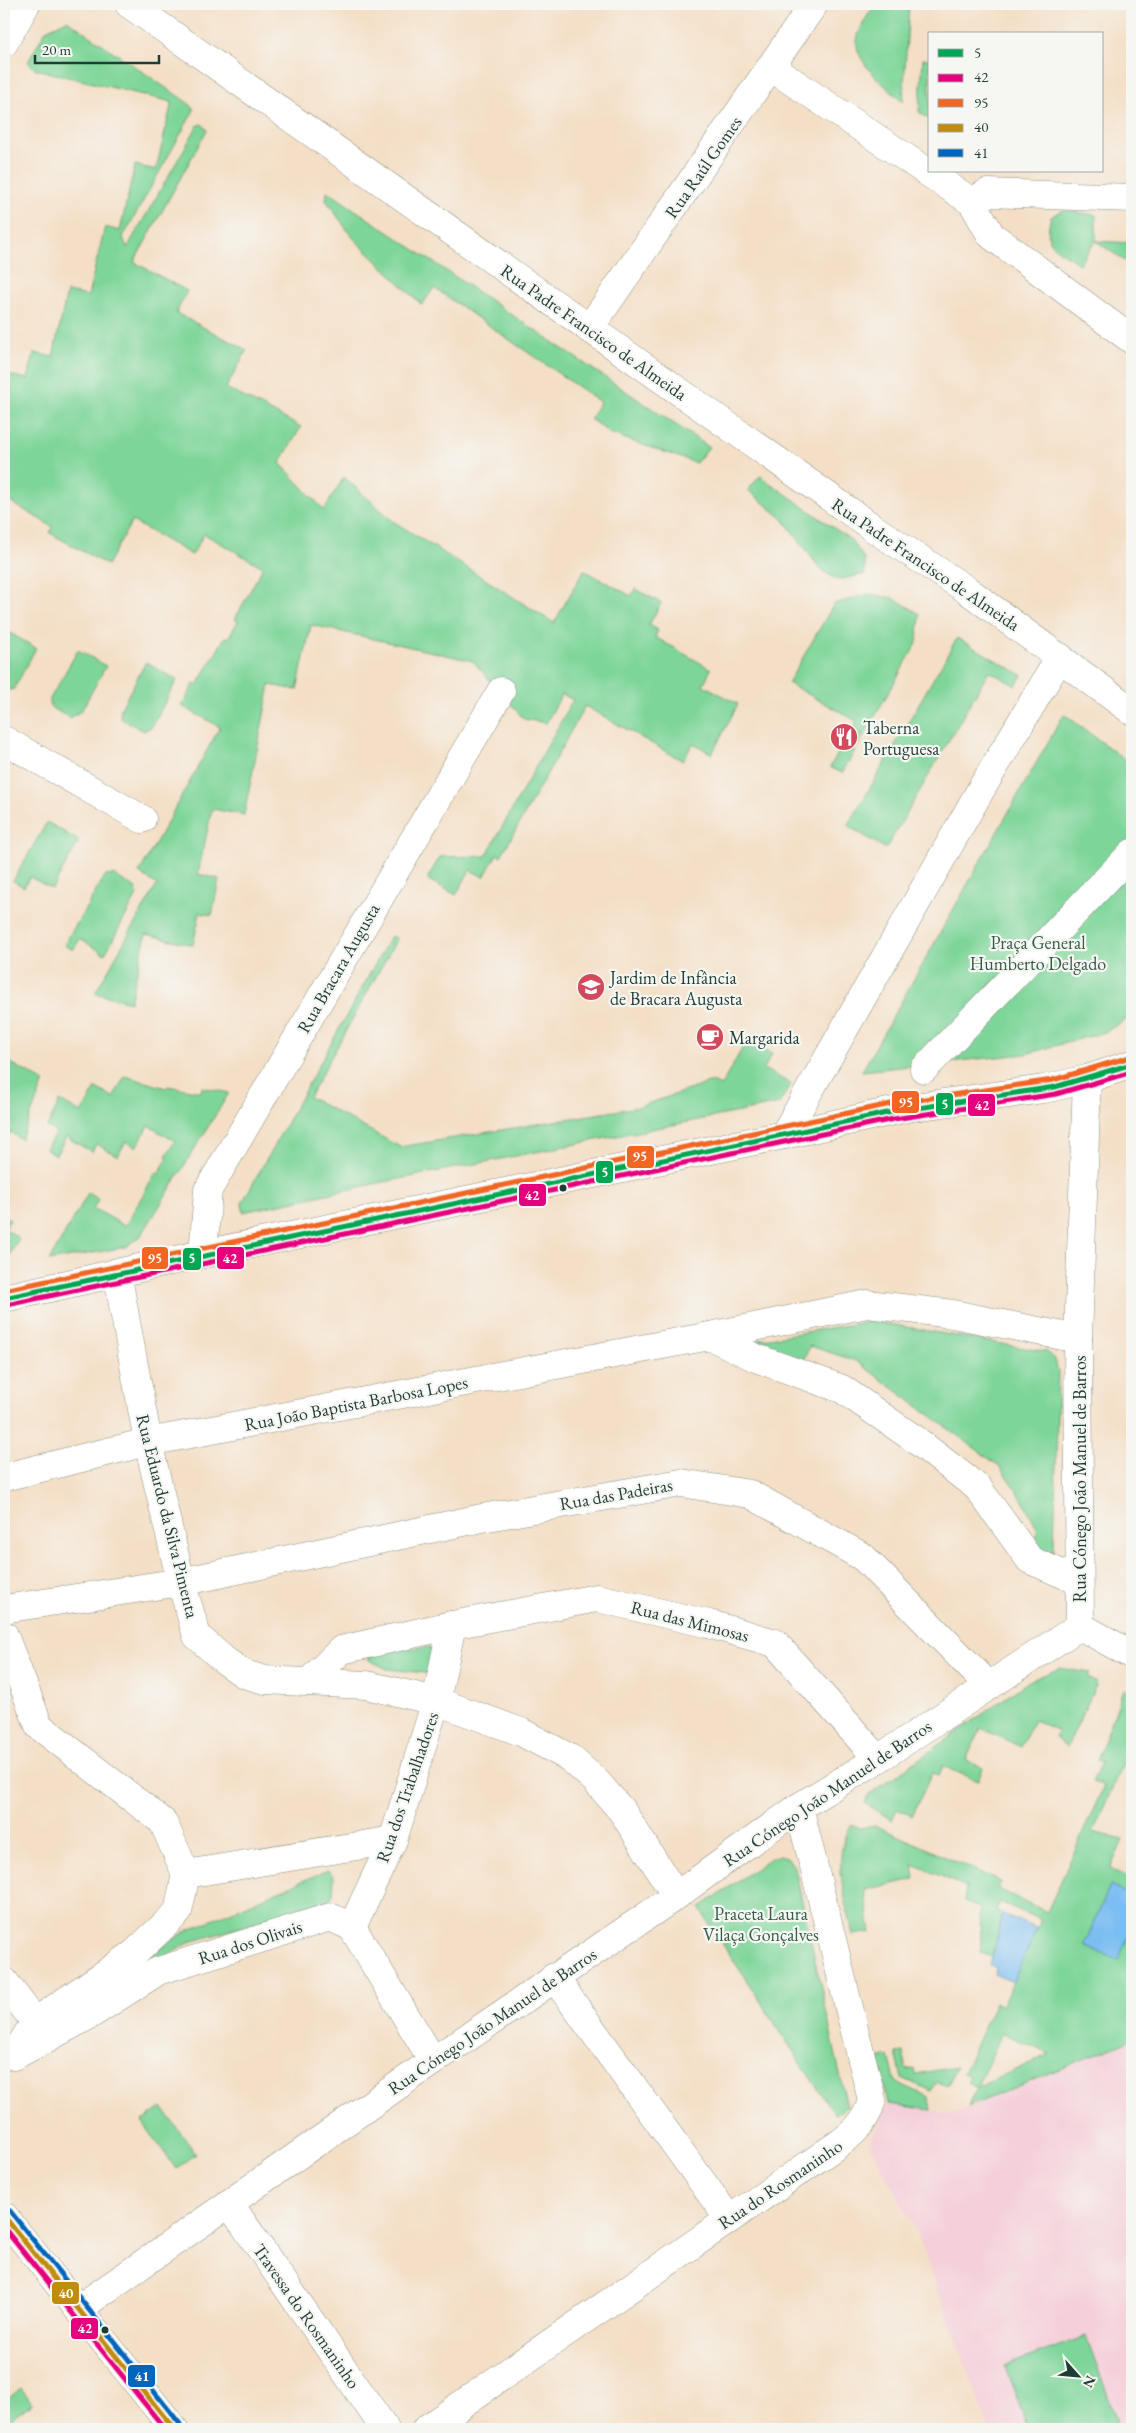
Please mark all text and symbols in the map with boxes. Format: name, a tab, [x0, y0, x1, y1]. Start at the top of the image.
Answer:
scale bar	[35, 32, 159, 64]
legend	[928, 32, 1104, 172]
text: 20 m	[42, 40, 71, 59]
text: 5	[974, 43, 981, 62]
text: 42	[974, 67, 989, 86]
text: 95	[974, 93, 988, 112]
street label: Rua Raúl Gomes	[659, 111, 747, 223]
text: 40	[974, 117, 988, 136]
text: 41	[974, 143, 988, 162]
street label: Rua Padre Francisco de Almeida	[496, 259, 692, 406]
street label: Rua Padre Francisco de Almeida	[827, 492, 1025, 636]
place label: Taberna Portuguesa	[863, 716, 940, 760]
restaurant icon: Taberna Portuguesa	[829, 722, 859, 752]
street label: Rua Bracara Augusta	[292, 898, 385, 1037]
park label: Praça General Humberto Delgado	[970, 931, 1106, 975]
place label: Jardim de Infância de Bracara Augusta	[608, 966, 743, 1010]
school or university icon: Jardim de Infância de Bracara Augusta	[576, 972, 606, 1002]
cafe icon: Margarida	[695, 1022, 725, 1052]
place label: Margarida	[729, 1026, 801, 1049]
line badge: 95	[891, 1090, 920, 1114]
line badge: 5	[935, 1092, 954, 1116]
text: 95	[899, 1093, 913, 1111]
line badge: 42	[967, 1093, 996, 1117]
text: 5	[941, 1095, 949, 1113]
text: 42	[975, 1096, 990, 1114]
line badge: 95	[626, 1145, 655, 1169]
text: 95	[633, 1147, 647, 1165]
line badge: 5	[595, 1160, 614, 1184]
text: 5	[601, 1163, 609, 1181]
line badge: 42	[518, 1183, 547, 1207]
unlabelled marker	[558, 1183, 568, 1193]
text: 42	[525, 1186, 540, 1204]
line badge: 95	[141, 1246, 169, 1270]
line badge: 42	[216, 1246, 245, 1270]
line badge: 5	[182, 1247, 202, 1271]
text: 95	[148, 1249, 162, 1267]
text: 5	[188, 1249, 196, 1267]
text: 42	[223, 1249, 238, 1267]
street label: Rua Cónego João Manuel de Barros	[1068, 1355, 1091, 1603]
street label: Rua João Baptista Barbosa Lopes	[242, 1370, 470, 1436]
street label: Rua Eduardo da Silva Pimenta	[132, 1412, 205, 1621]
street label: Rua das Padeiras	[558, 1473, 675, 1515]
street label: Rua das Mimosas	[628, 1595, 752, 1647]
street label: Rua dos Trabalhadores	[370, 1709, 444, 1865]
street label: Rua Cónego João Manuel de Barros	[718, 1714, 936, 1872]
park label: Praceta Laura Vilaça Gonçalves	[703, 1902, 819, 1946]
street label: Rua dos Olivais	[195, 1914, 305, 1970]
street label: Rua Cónego João Manuel de Barros	[383, 1942, 601, 2100]
street label: Rua do Rosmaninho	[713, 2134, 847, 2234]
street label: Travessa do Rosmaninho	[248, 2239, 366, 2393]
line badge: 40	[51, 2281, 80, 2305]
text: 40	[59, 2284, 74, 2302]
line badge: 42	[70, 2317, 99, 2340]
text: 42	[78, 2319, 93, 2337]
unlabelled marker	[100, 2325, 110, 2335]
north arrow	[1054, 2350, 1104, 2400]
line badge: 41	[127, 2364, 156, 2388]
text: 41	[135, 2367, 149, 2385]
text: N	[1079, 2373, 1100, 2392]

